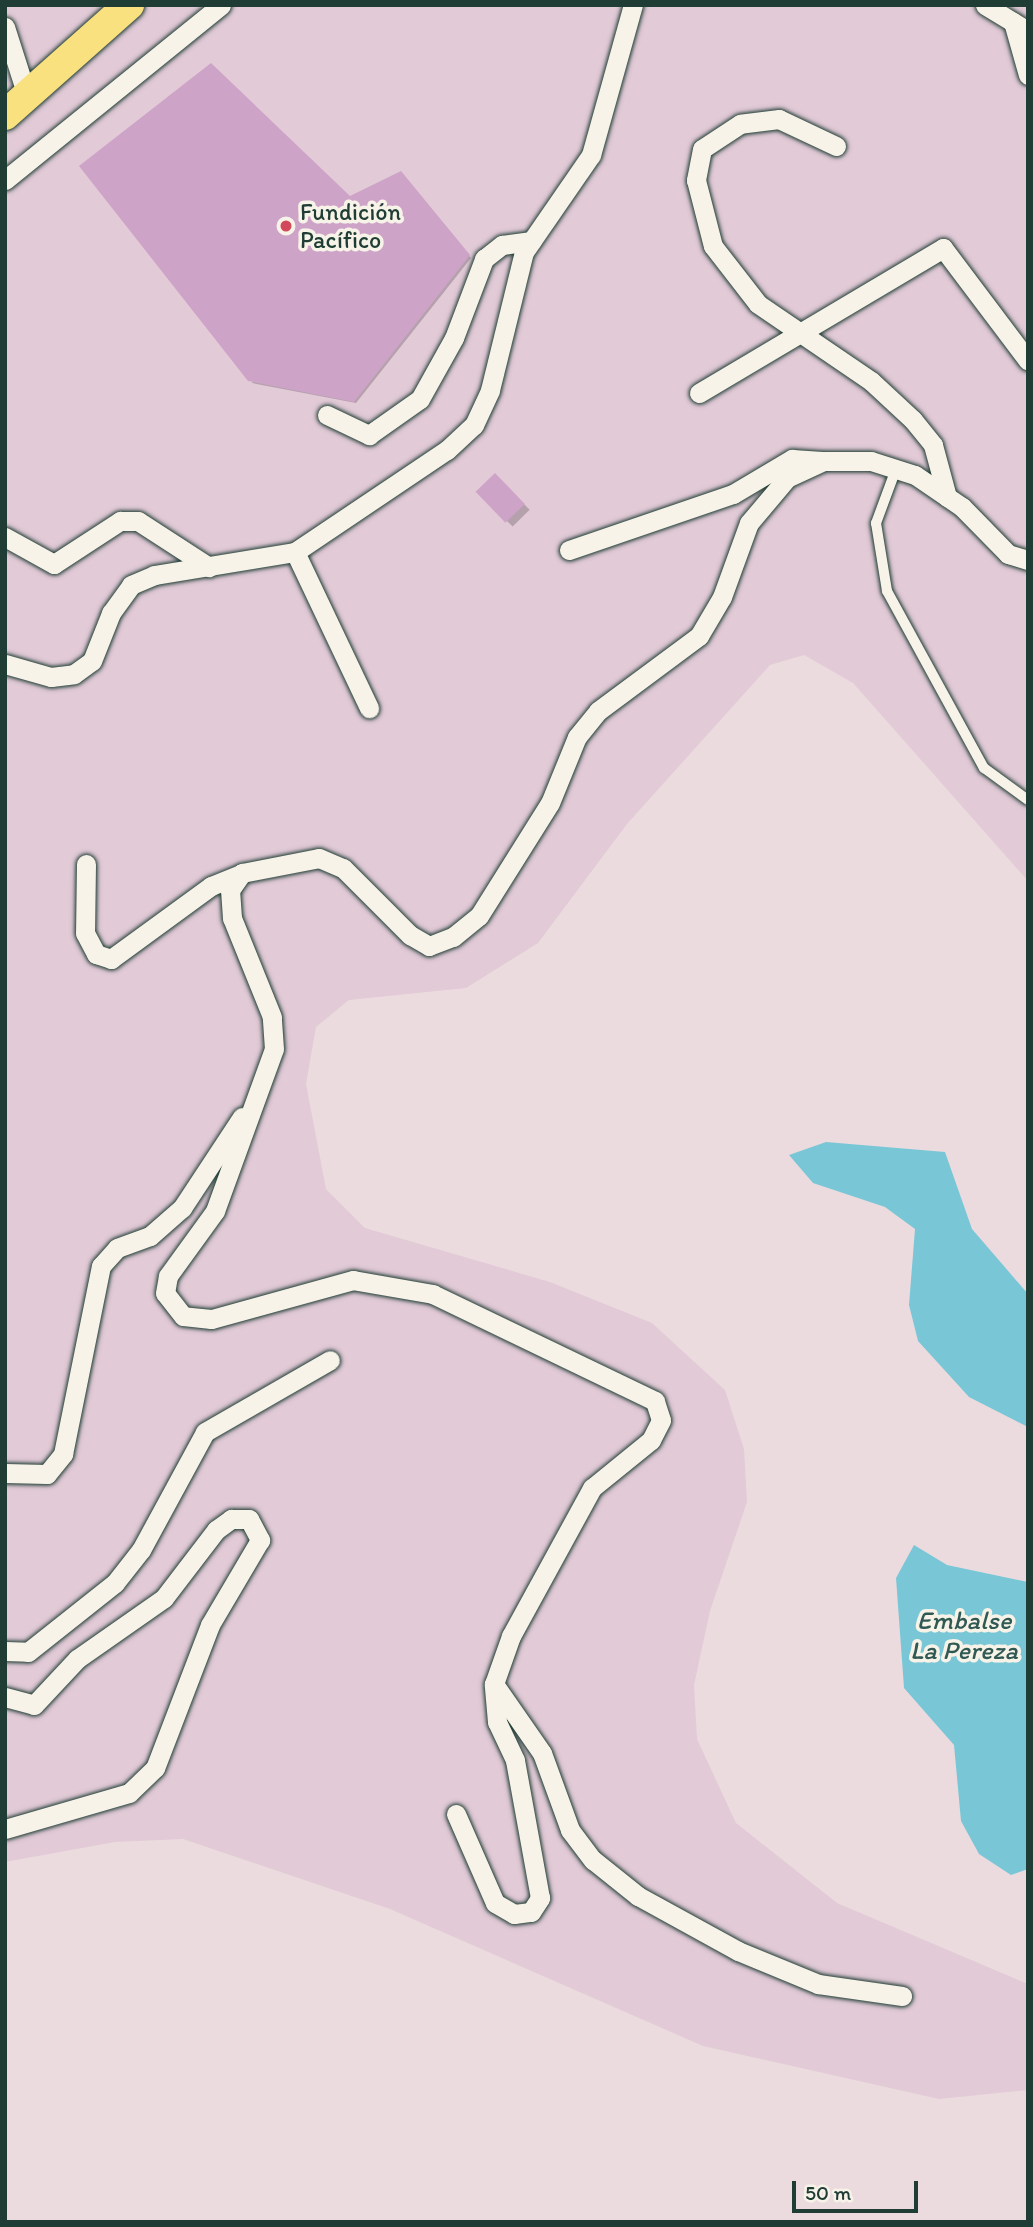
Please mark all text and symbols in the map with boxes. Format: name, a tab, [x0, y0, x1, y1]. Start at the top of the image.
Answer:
place label: Fundición Pacífico	[300, 198, 401, 254]
marker: Fundición Pacífico	[278, 218, 294, 234]
water label: Embalse La Pereza	[911, 1605, 1017, 1666]
scale bar	[795, 2168, 921, 2212]
text: 50 m	[805, 2180, 851, 2205]

